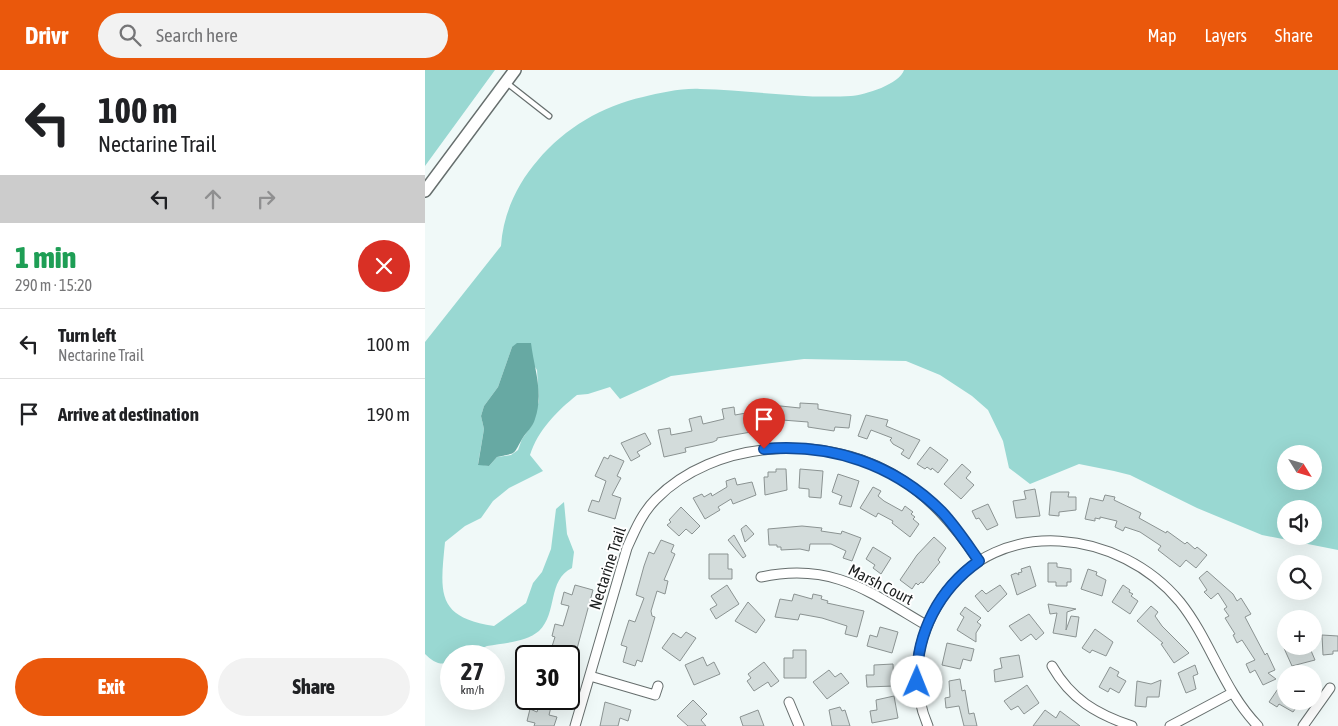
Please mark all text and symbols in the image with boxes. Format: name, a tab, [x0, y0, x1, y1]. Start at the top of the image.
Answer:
search box	[98, 13, 448, 58]
icon: search	[116, 21, 144, 49]
text: Drivr	[25, 22, 68, 49]
text: Search here	[156, 24, 238, 46]
text: Map	[1147, 25, 1176, 46]
text: Layers	[1204, 25, 1247, 46]
text: Share	[1275, 25, 1313, 46]
icon: left	[15, 90, 80, 155]
text: 100 m	[98, 90, 177, 130]
text: Nectarine Trail	[98, 131, 216, 157]
icon: left	[146, 185, 174, 213]
icon: ahead	[199, 185, 227, 213]
icon: right	[252, 185, 280, 213]
text: 1 min	[15, 240, 76, 274]
button: close	[358, 240, 410, 292]
text: 290 m · 15:20	[15, 276, 92, 294]
text: Turn left	[58, 324, 116, 346]
icon: left	[15, 330, 43, 358]
text: 100 m	[367, 333, 410, 355]
text: Nectarine Trail	[58, 346, 144, 364]
pin	[743, 398, 785, 449]
icon: arrive	[15, 400, 43, 428]
text: Arrive at destination	[58, 403, 199, 425]
text: 190 m	[367, 403, 410, 425]
icon: arrive	[750, 405, 778, 433]
north arrow	[1277, 445, 1323, 490]
map controls	[1277, 445, 1322, 710]
button: sound	[1277, 500, 1322, 545]
street label: Nectarine Trail	[585, 524, 629, 612]
button: search	[1277, 555, 1322, 600]
street label: Marsh Court	[846, 560, 917, 608]
button: +	[1277, 610, 1322, 655]
speed limit sign: 30	[515, 645, 580, 710]
position arrow	[890, 655, 942, 707]
text: 27	[461, 657, 484, 685]
button: Exit	[15, 658, 208, 716]
button: Share	[218, 658, 410, 716]
button: −	[1277, 665, 1322, 710]
text: km/h	[461, 683, 484, 697]

